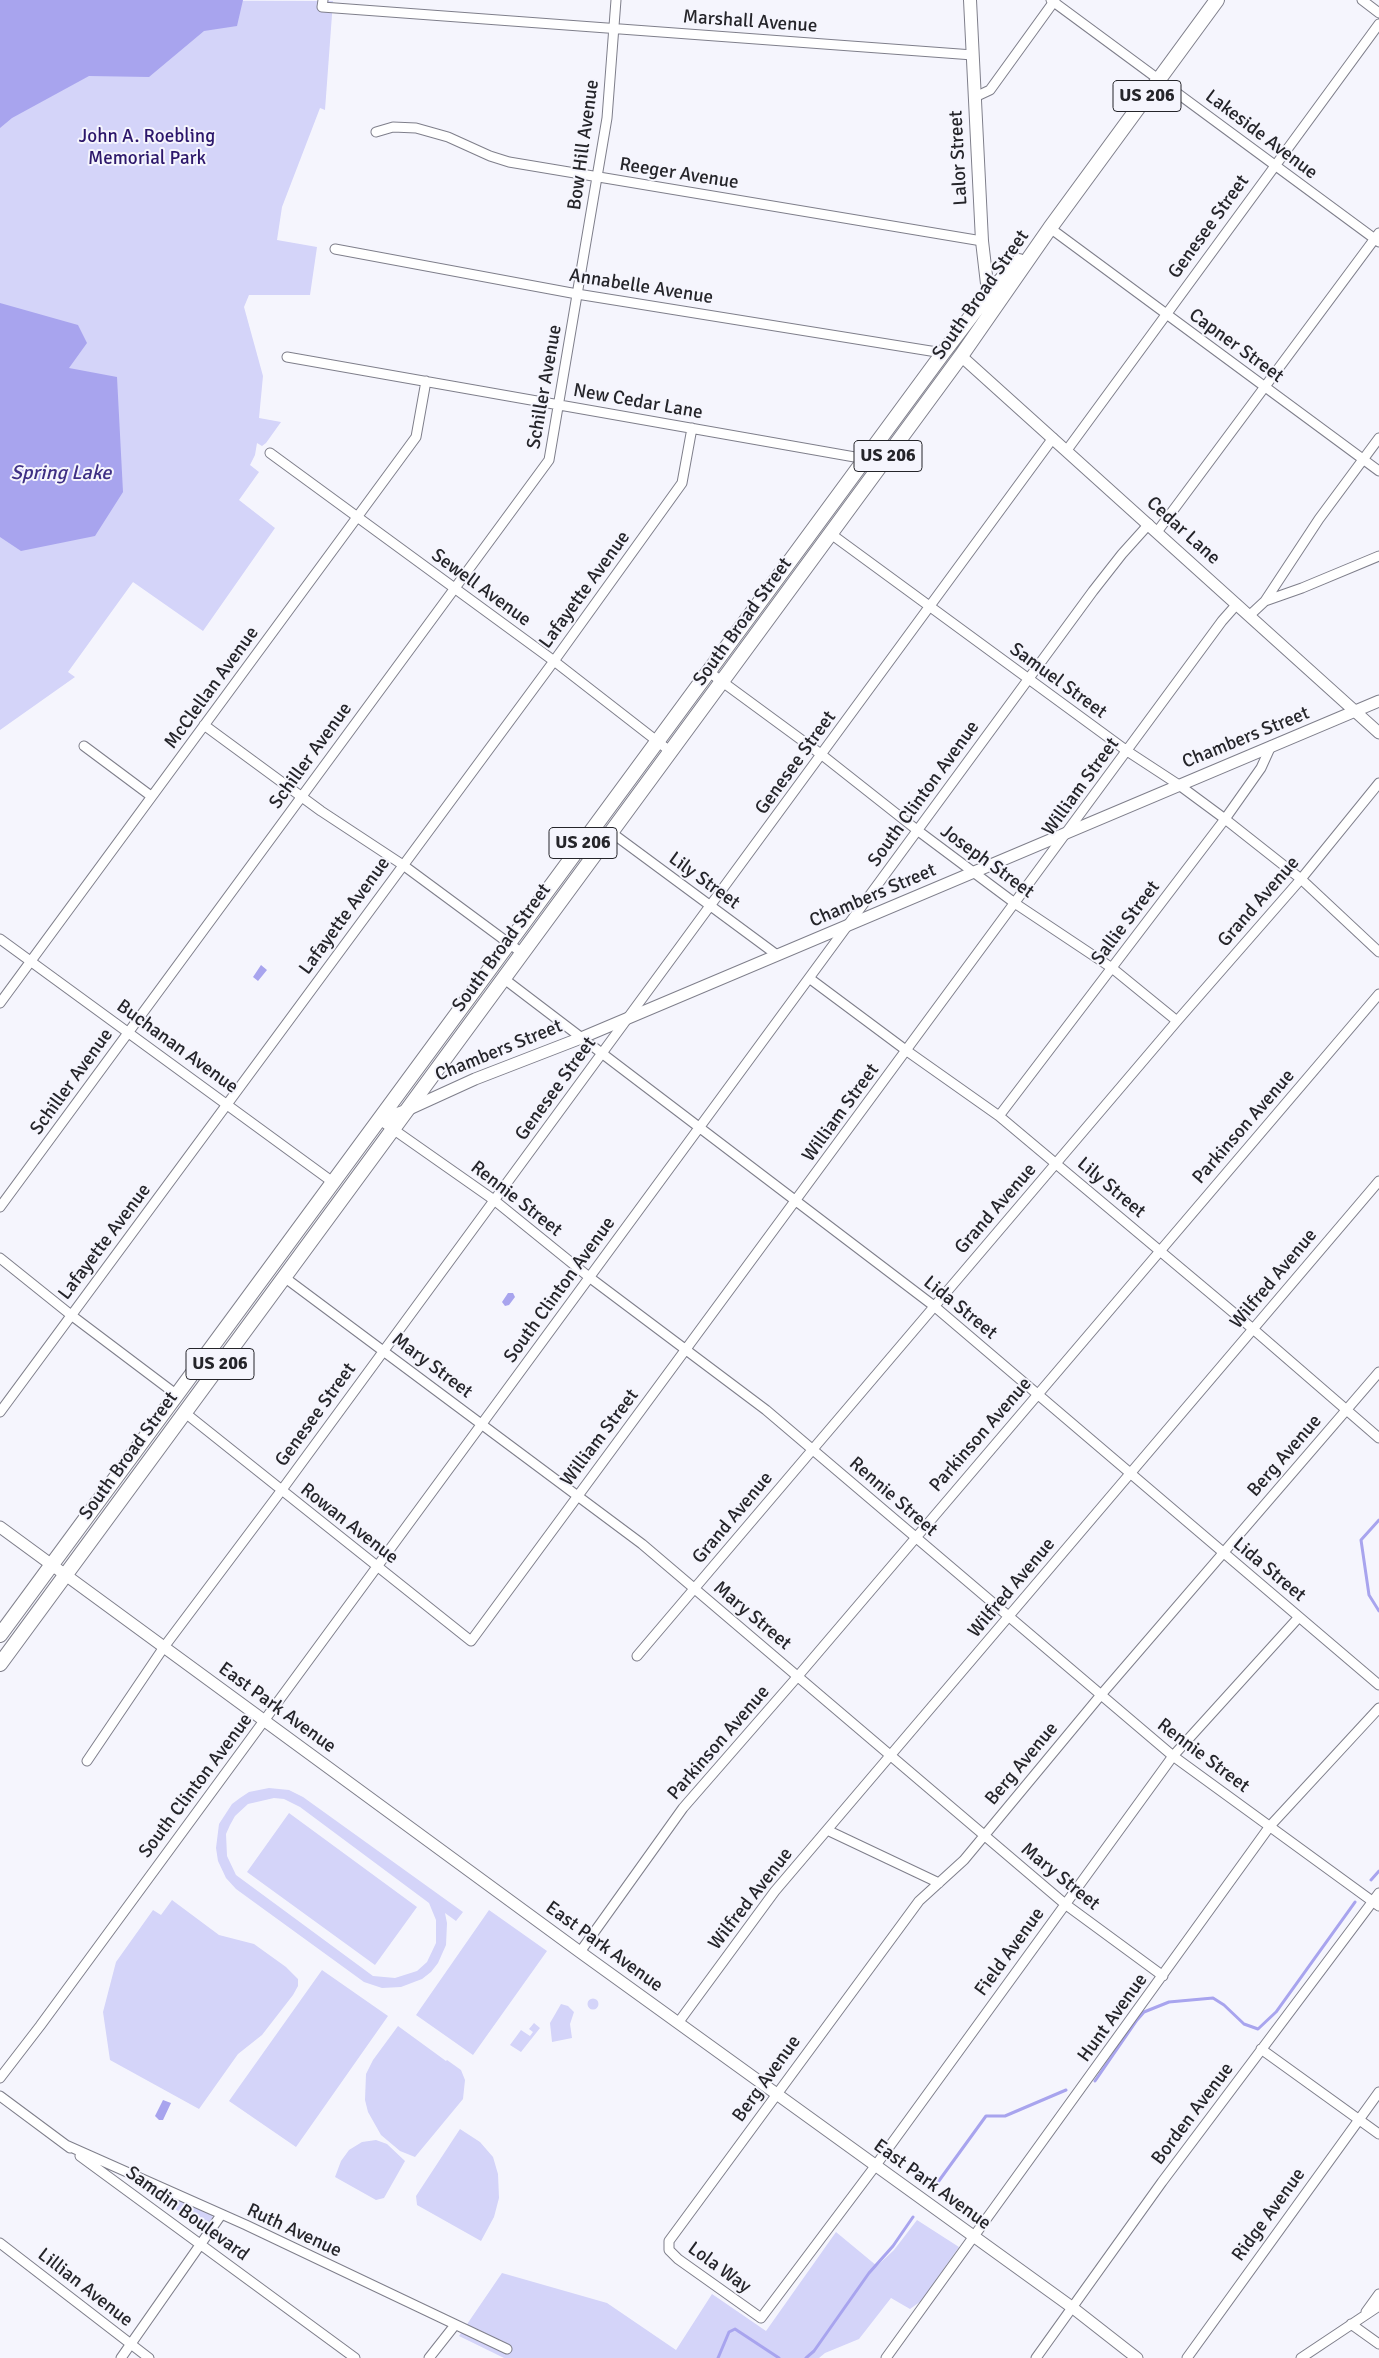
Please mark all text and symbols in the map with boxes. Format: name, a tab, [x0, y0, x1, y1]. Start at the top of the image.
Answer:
street label: Marshall Avenue	[682, 6, 818, 38]
street label: Bow Hill Avenue	[564, 78, 604, 212]
road number: US 206	[1113, 80, 1181, 112]
street label: Lakeside Avenue	[1200, 85, 1322, 185]
street label: Lalor Street	[945, 110, 973, 206]
park label: John A. Roebling Memorial Park	[79, 126, 215, 170]
street label: Reeger Avenue	[618, 153, 740, 195]
street label: Genesee Street	[1164, 171, 1254, 283]
street label: South Broad Street	[928, 226, 1034, 364]
street label: Annabelle Avenue	[567, 264, 715, 310]
street label: Capner Street	[1184, 304, 1288, 388]
street label: Schiller Avenue	[523, 323, 567, 451]
street label: New Cedar Lane	[571, 379, 705, 425]
road number: US 206	[854, 441, 922, 472]
water label: Spring Lake	[11, 462, 111, 486]
street label: Cedar Lane	[1142, 492, 1224, 570]
street label: Lafayette Avenue	[535, 527, 635, 653]
street label: Sewell Avenue	[427, 544, 535, 632]
street label: South Broad Street	[689, 553, 797, 691]
street label: McClellan Avenue	[160, 623, 264, 753]
street label: Samuel Street	[1005, 638, 1111, 724]
street label: Schiller Avenue	[265, 698, 357, 814]
street label: Chambers Street	[1179, 702, 1313, 774]
street label: Genesee Street	[751, 707, 841, 819]
street label: South Clinton Avenue	[863, 717, 985, 871]
street label: William Street	[1038, 733, 1124, 841]
street label: Joseph Street	[936, 820, 1038, 904]
road number: US 206	[549, 828, 617, 858]
street label: Lily Street	[664, 847, 744, 915]
street label: Grand Avenue	[1213, 852, 1305, 952]
street label: Lafayette Avenue	[295, 853, 395, 979]
street label: Chambers Street	[806, 859, 940, 933]
street label: Sallie Street	[1087, 876, 1165, 970]
street label: South Broad Street	[448, 879, 556, 1017]
street label: Buchanan Avenue	[112, 995, 242, 1099]
street label: Chambers Street	[432, 1015, 566, 1087]
street label: Schiller Avenue	[26, 1024, 118, 1140]
street label: Genesee Street	[511, 1033, 601, 1145]
street label: William Street	[798, 1059, 884, 1167]
street label: Parkinson Avenue	[1188, 1065, 1300, 1189]
street label: Lily Street	[1072, 1153, 1150, 1223]
street label: Rennie Street	[466, 1156, 566, 1242]
street label: Grand Avenue	[950, 1159, 1042, 1259]
street label: Lafayette Avenue	[54, 1179, 156, 1305]
street label: South Clinton Avenue	[499, 1213, 621, 1367]
street label: Wilfred Avenue	[1226, 1224, 1322, 1334]
street label: Lida Street	[919, 1271, 1001, 1345]
street label: Mary Street	[387, 1328, 477, 1404]
road number: US 206	[186, 1348, 254, 1380]
street label: Genesee Street	[271, 1359, 361, 1471]
street label: Parkinson Avenue	[925, 1373, 1037, 1497]
street label: William Street	[556, 1385, 644, 1491]
street label: South Broad Street	[75, 1387, 183, 1525]
street label: Berg Avenue	[1243, 1410, 1327, 1502]
street label: Rennie Street	[844, 1452, 942, 1542]
street label: Grand Avenue	[688, 1467, 778, 1569]
street label: Rowan Avenue	[295, 1479, 403, 1569]
street label: Wilfred Avenue	[964, 1533, 1060, 1643]
street label: Lida Street	[1228, 1533, 1310, 1607]
street label: Mary Street	[708, 1577, 796, 1655]
street label: East Park Avenue	[214, 1658, 340, 1758]
street label: Parkinson Avenue	[663, 1681, 775, 1805]
street label: South Clinton Avenue	[134, 1709, 258, 1863]
street label: Rennie Street	[1152, 1714, 1254, 1798]
street label: Berg Avenue	[981, 1718, 1063, 1810]
street label: Mary Street	[1016, 1838, 1104, 1916]
street label: Wilfred Avenue	[704, 1843, 798, 1955]
street label: East Park Avenue	[541, 1897, 667, 1997]
street label: Field Avenue	[970, 1903, 1050, 2001]
street label: Hunt Avenue	[1073, 1969, 1153, 2067]
street label: Berg Avenue	[728, 2031, 806, 2127]
street label: Borden Avenue	[1147, 2059, 1239, 2169]
street label: East Park Avenue	[869, 2135, 995, 2235]
street label: Samdin Boulevard	[121, 2162, 253, 2266]
street label: Ridge Avenue	[1228, 2164, 1310, 2266]
street label: Ruth Avenue	[243, 2199, 345, 2263]
street label: Lola Way	[683, 2237, 755, 2299]
street label: Lillian Avenue	[33, 2244, 137, 2332]

